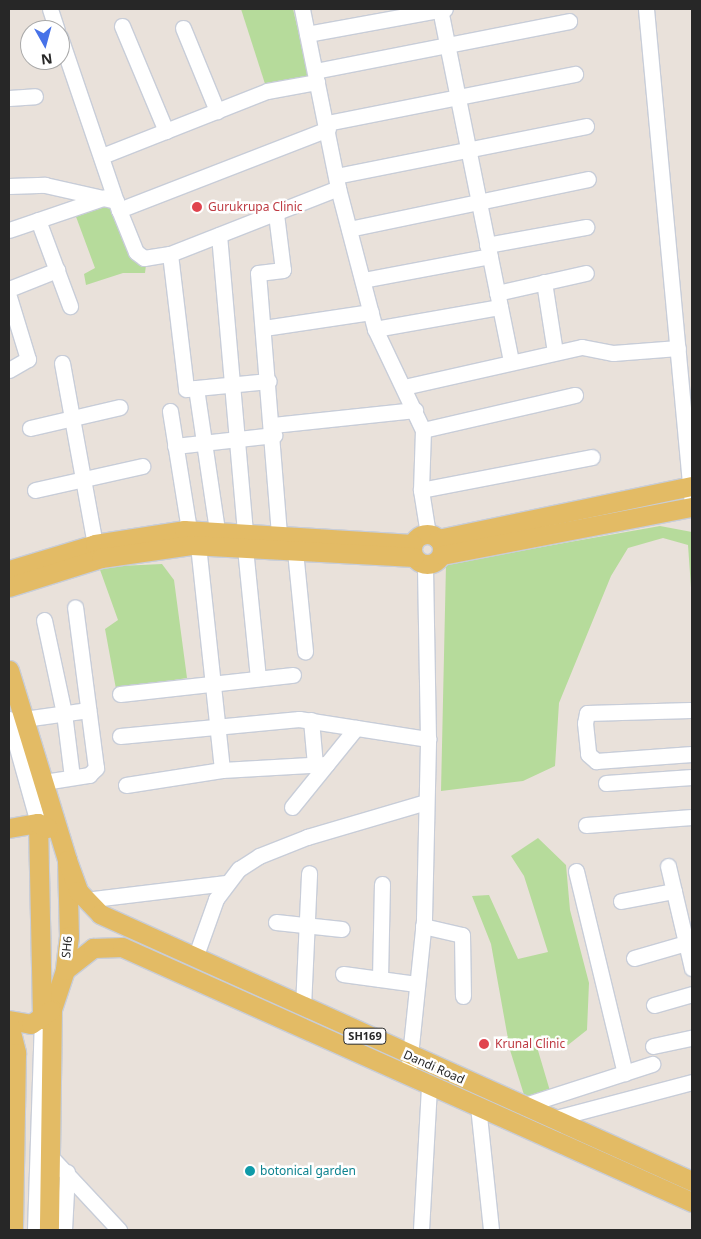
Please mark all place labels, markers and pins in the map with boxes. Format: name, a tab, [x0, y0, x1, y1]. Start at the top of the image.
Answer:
marker: Gurukrupa Clinic	[190, 200, 204, 214]
place label: Gurukrupa Clinic	[208, 200, 303, 214]
marker: Krunal Clinic	[477, 1037, 491, 1051]
place label: Krunal Clinic	[495, 1037, 565, 1051]
place label: botonical garden	[260, 1164, 356, 1178]
marker: botonical garden	[244, 1165, 256, 1177]

